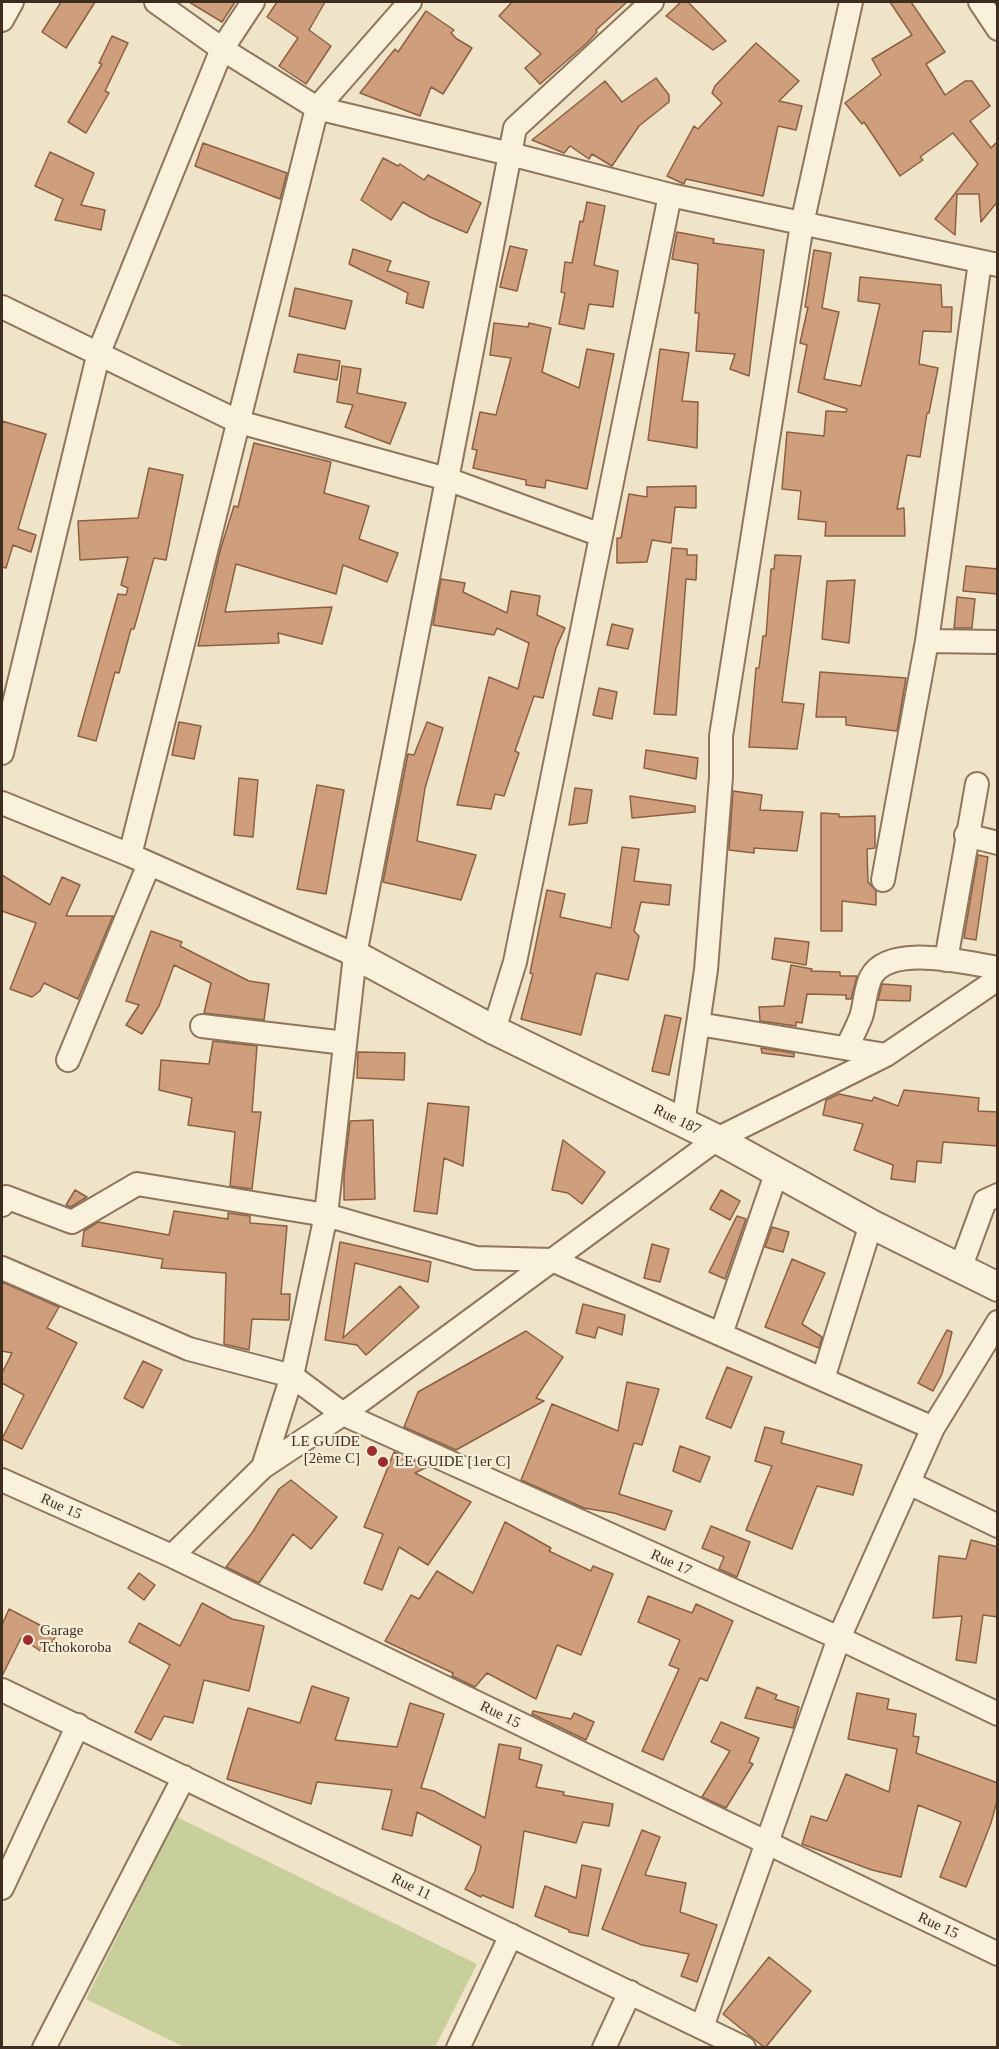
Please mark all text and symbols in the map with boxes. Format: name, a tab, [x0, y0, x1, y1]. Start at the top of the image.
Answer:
street label: Rue 187	[650, 1101, 704, 1139]
place label: LE GUIDE [2ème C]	[291, 1433, 360, 1468]
marker: LE GUIDE [2ème C]	[365, 1444, 379, 1458]
place label: LE GUIDE [1er C]	[395, 1453, 510, 1471]
marker: LE GUIDE [1er C]	[376, 1455, 390, 1469]
street label: Rue 15	[38, 1490, 84, 1524]
street label: Rue 17	[648, 1546, 694, 1580]
place label: Garage Tchokoroba	[40, 1622, 111, 1657]
marker: Garage Tchokoroba	[21, 1633, 35, 1647]
street label: Rue 15	[477, 1698, 523, 1732]
street label: Rue 11	[388, 1870, 434, 1904]
street label: Rue 15	[915, 1909, 961, 1943]

